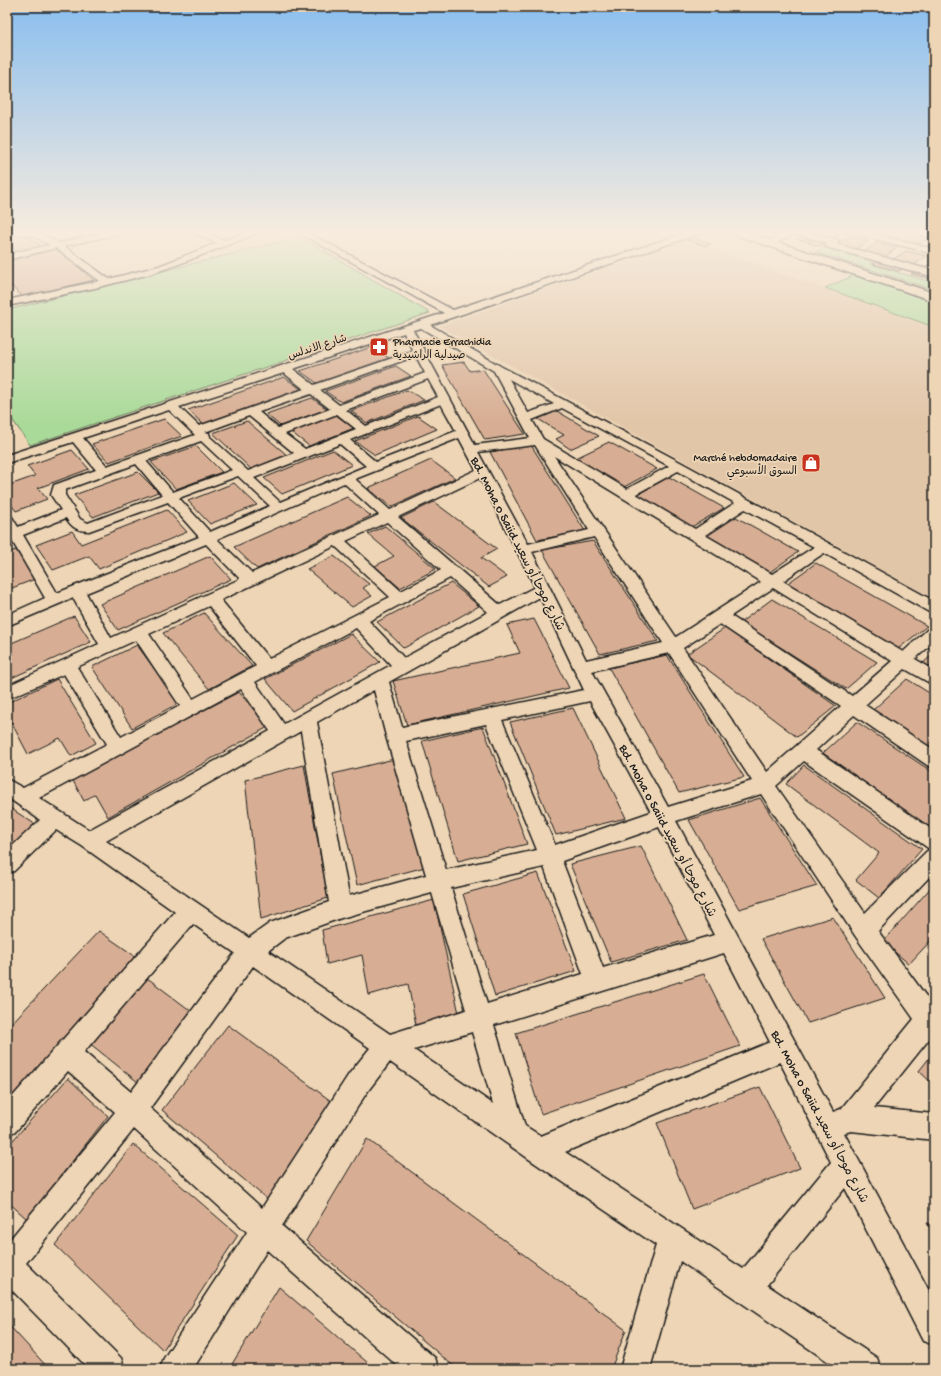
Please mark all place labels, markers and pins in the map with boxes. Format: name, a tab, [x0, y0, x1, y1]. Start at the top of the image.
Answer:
pharmacy icon: Pharmacie Errachidia صيدلية الراشيدية	[368, 336, 390, 358]
place label: Pharmacie Errachidia صيدلية الراشيدية	[392, 337, 492, 362]
shop icon: Marché hebdomadaire السوق الأسبوعي	[800, 452, 822, 474]
place label: Marché hebdomadaire السوق الأسبوعي	[693, 453, 797, 481]

